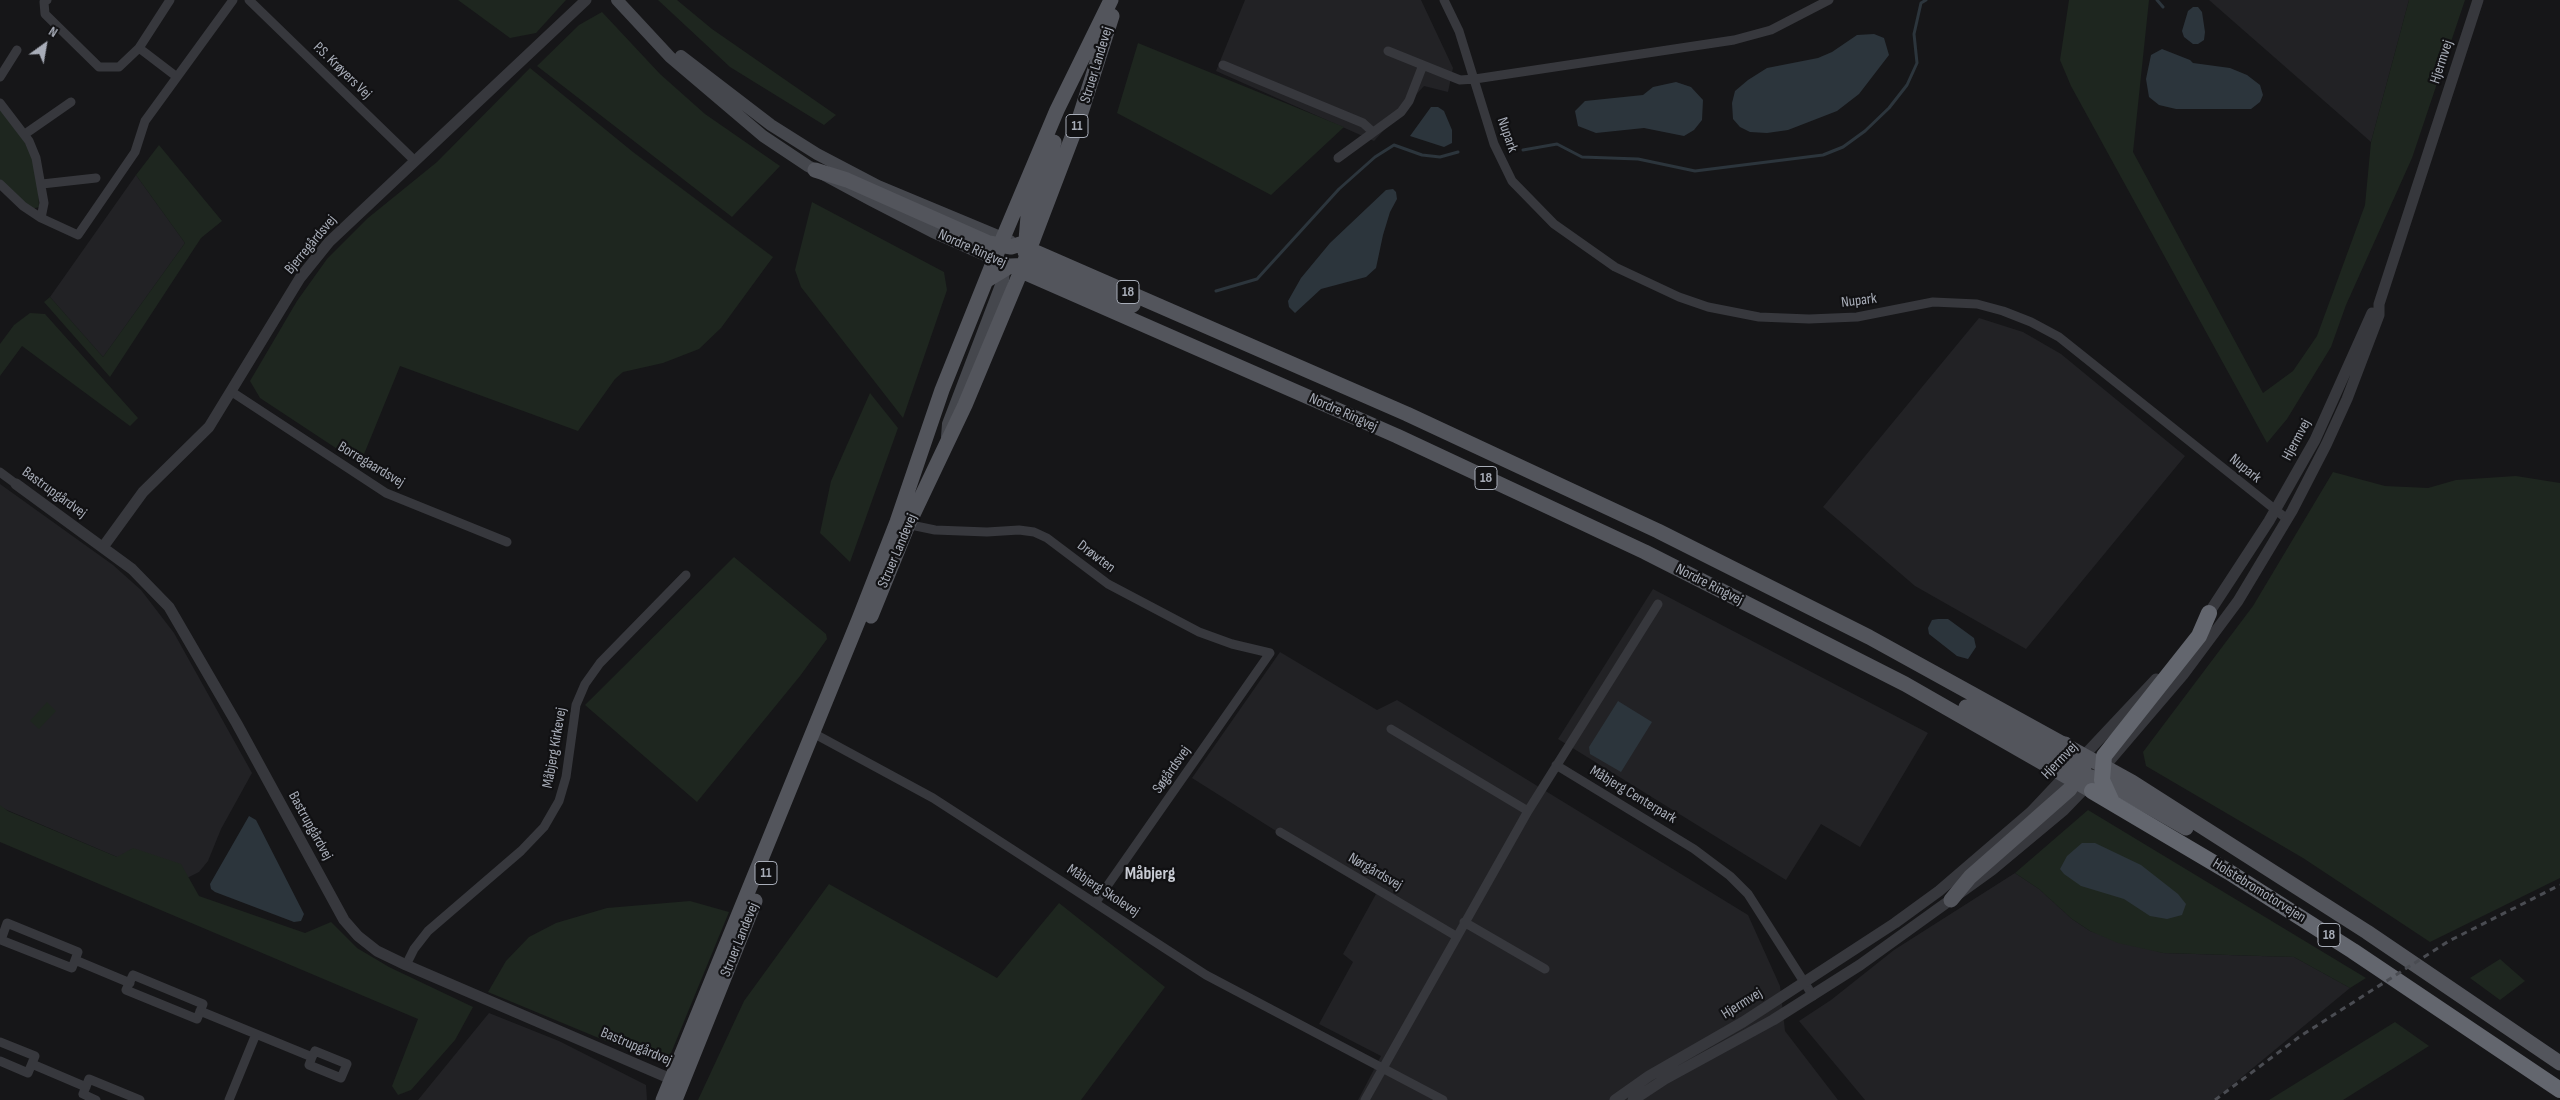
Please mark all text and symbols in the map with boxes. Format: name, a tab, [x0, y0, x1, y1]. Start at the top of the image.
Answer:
north arrow	[20, 20, 70, 70]
text: N	[46, 23, 61, 41]
street label: Struer Landevej	[1077, 25, 1117, 105]
street label: Hjermvej	[2427, 38, 2457, 86]
street label: P.S. Krøyers Vej	[309, 39, 375, 103]
road number: 11	[1066, 114, 1088, 138]
street label: Nupark	[1493, 115, 1521, 155]
street label: Bjerregårdsvej	[281, 212, 341, 278]
street label: Nordre Ringvej	[935, 226, 1009, 272]
road number: 18	[1117, 280, 1139, 304]
street label: Nupark	[1840, 290, 1878, 312]
street label: Nordre Ringvej	[1306, 390, 1380, 436]
street label: Hjermvej	[2279, 416, 2315, 464]
street label: Borregaardsvej	[334, 438, 408, 492]
street label: Nupark	[2225, 451, 2265, 487]
street label: Bastrupgårdvej	[18, 464, 90, 522]
road number: 18	[1475, 466, 1497, 489]
street label: Struer Landevej	[874, 511, 922, 591]
street label: Drøwten	[1073, 537, 1119, 577]
street label: Nordre Ringvej	[1672, 560, 1746, 610]
street label: Måbjerg Kirkevej	[539, 706, 571, 790]
street label: Hjermvej	[2038, 739, 2082, 783]
street label: Søgårdsvej	[1149, 743, 1195, 797]
street label: Måbjerg Centerpark	[1586, 762, 1680, 828]
street label: Bastrupgårdvej	[284, 789, 336, 863]
street label: Nørgårdsvej	[1345, 849, 1405, 895]
street label: Holstebromotorvejen	[2209, 855, 2309, 927]
road number: 11	[755, 861, 777, 884]
street label: Måbjerg Skolevej	[1063, 861, 1143, 921]
district label: Måbjerg	[1125, 863, 1175, 885]
street label: Struer Landevej	[717, 900, 763, 980]
road number: 18	[2318, 924, 2340, 946]
street label: Hjermvej	[1718, 985, 1766, 1023]
street label: Bastrupgårdvej	[598, 1024, 674, 1070]

